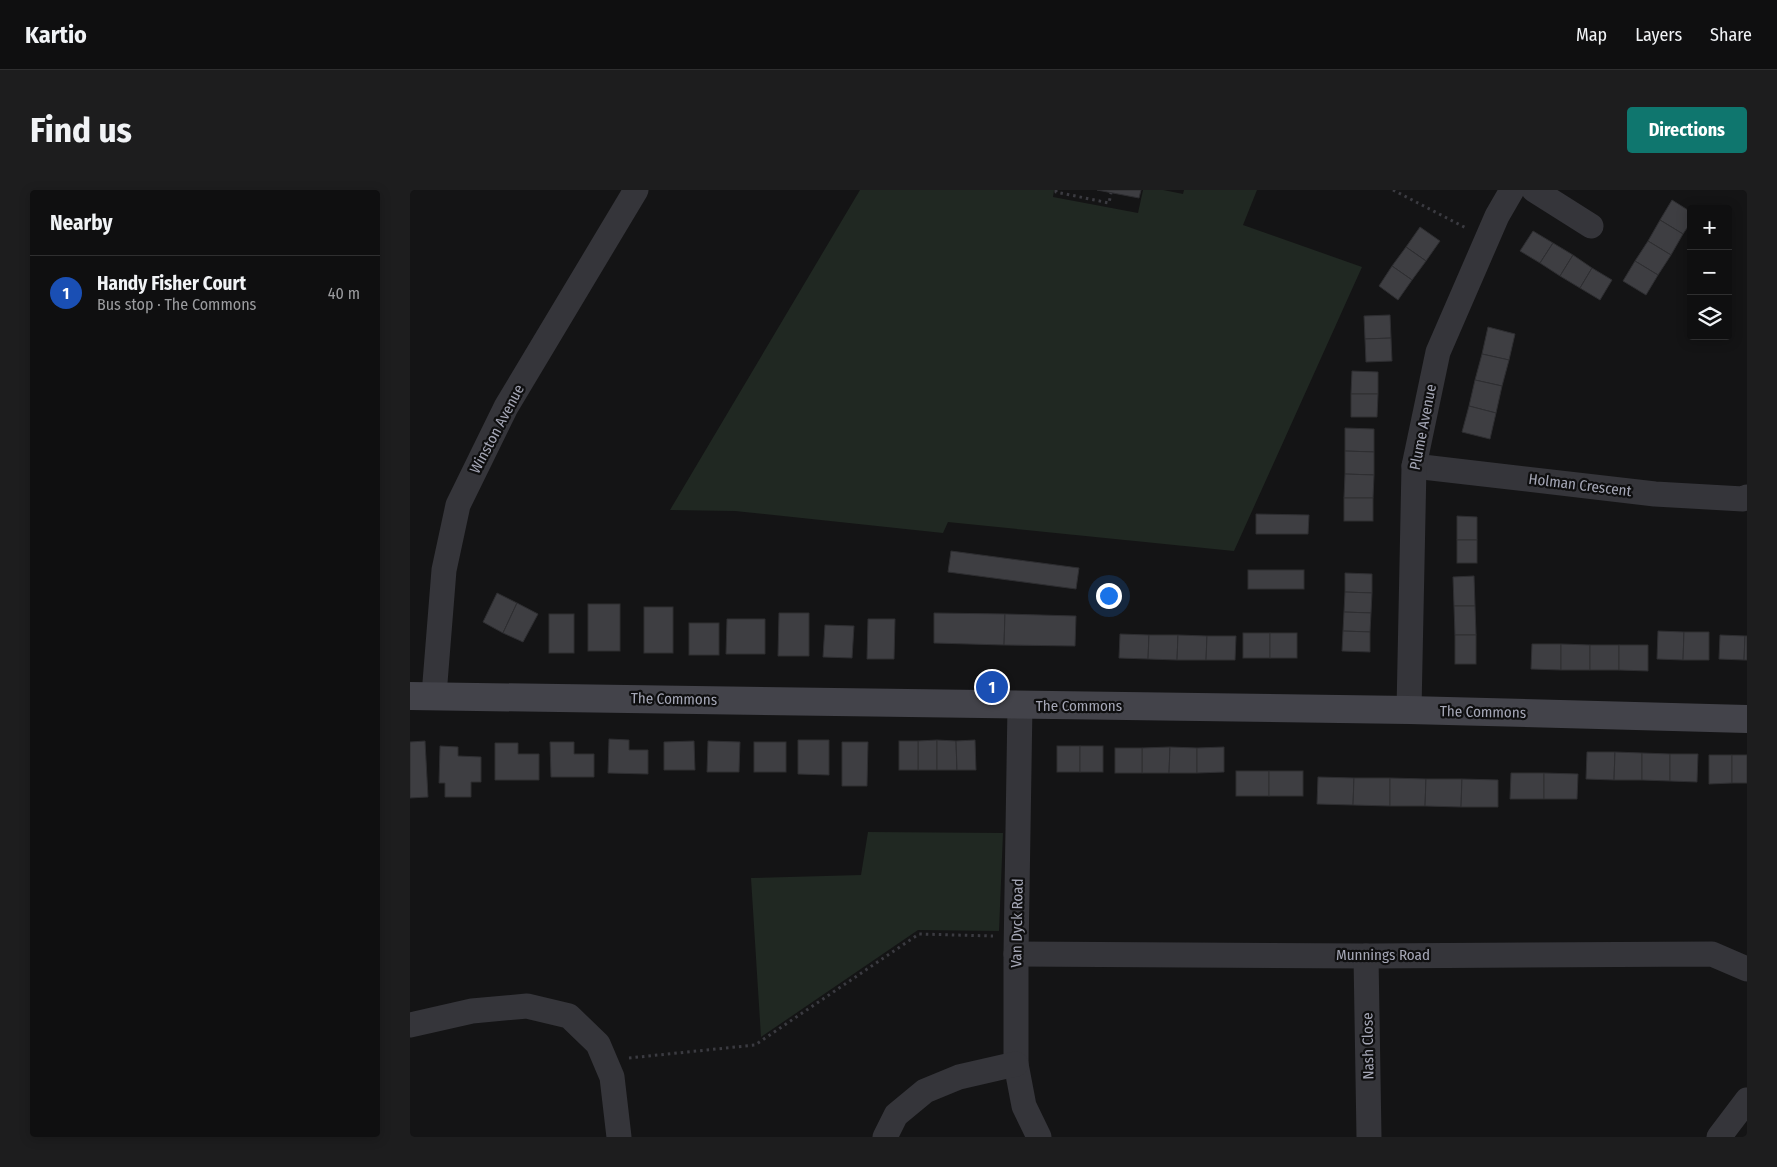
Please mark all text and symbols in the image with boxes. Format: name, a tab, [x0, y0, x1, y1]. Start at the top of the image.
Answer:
text: Kartio	[25, 21, 87, 49]
text: Map	[1576, 24, 1607, 46]
text: Layers	[1635, 24, 1682, 46]
text: Share	[1710, 24, 1752, 46]
button: Directions	[1627, 107, 1747, 153]
text: Find us	[30, 109, 132, 151]
map controls	[1687, 205, 1732, 340]
button: +	[1687, 205, 1732, 250]
text: Nearby	[50, 210, 112, 236]
button: −	[1687, 250, 1732, 295]
text: Handy Fisher Court	[97, 272, 246, 295]
text: 1	[63, 284, 69, 303]
text: 40 m	[328, 284, 360, 303]
text: Bus stop · The Commons	[97, 295, 256, 314]
button: layers	[1687, 295, 1732, 340]
street label: Winston Avenue	[466, 381, 528, 477]
street label: Plume Avenue	[1406, 383, 1440, 471]
street label: Holman Crescent	[1527, 470, 1633, 500]
your location	[1096, 583, 1122, 609]
pin: 1	[976, 668, 1008, 706]
street label: The Commons	[631, 689, 717, 709]
street label: The Commons	[1036, 697, 1122, 715]
street label: The Commons	[1440, 702, 1526, 722]
street label: Van Dyck Road	[1007, 878, 1027, 968]
street label: Munnings Road	[1336, 946, 1430, 964]
street label: Nash Close	[1358, 1012, 1378, 1080]

